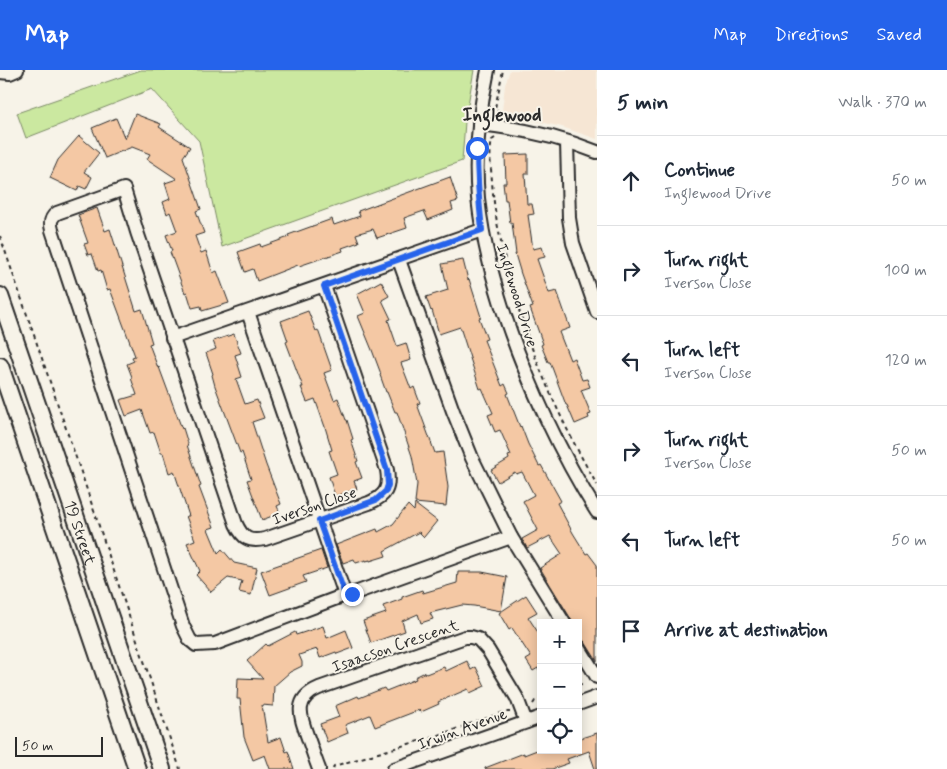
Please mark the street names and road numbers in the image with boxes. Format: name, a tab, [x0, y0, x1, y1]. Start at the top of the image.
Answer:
street label: Inglewood Drive	[490, 241, 542, 350]
street label: Iverson Close	[270, 482, 359, 531]
street label: 19 Street	[59, 498, 101, 569]
street label: Isaacson Crescent	[329, 615, 462, 678]
street label: Irwin Avenue	[415, 703, 511, 755]

